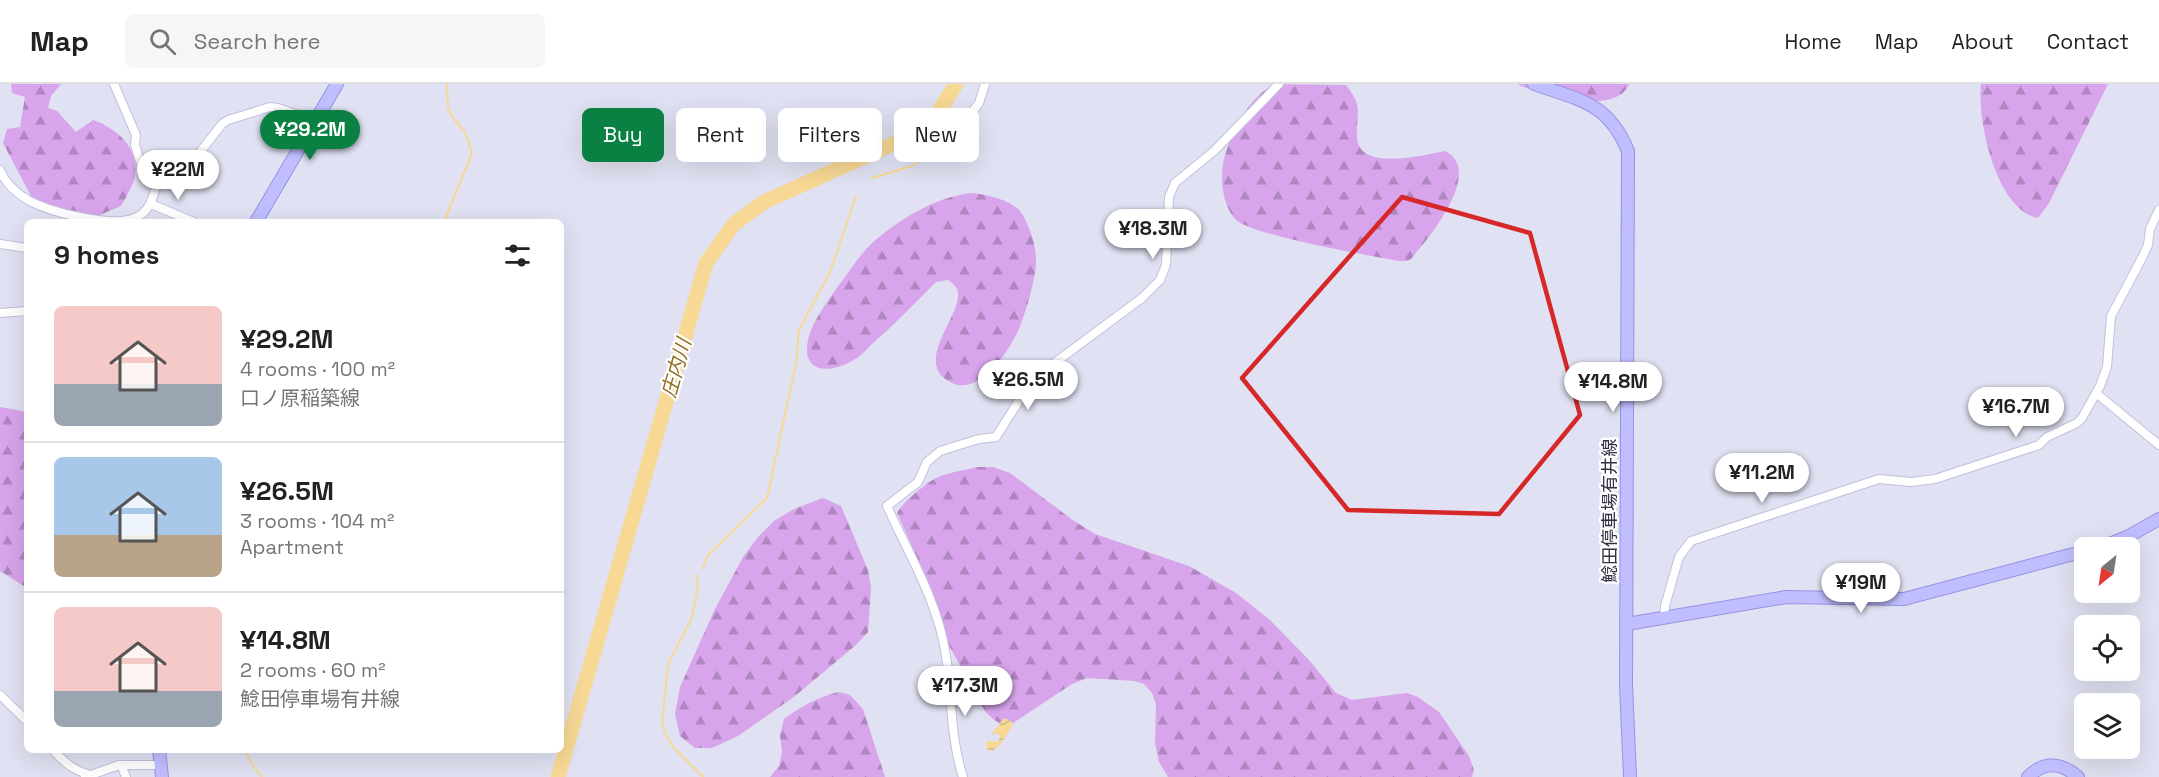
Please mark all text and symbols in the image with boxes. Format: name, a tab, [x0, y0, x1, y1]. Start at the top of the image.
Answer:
search box	[125, 14, 545, 68]
text: Map	[30, 23, 89, 59]
icon: search	[146, 25, 179, 58]
text: Search here	[194, 27, 321, 55]
text: Home	[1784, 28, 1842, 55]
text: Map	[1875, 28, 1919, 55]
text: About	[1952, 28, 2014, 55]
text: Contact	[2047, 28, 2129, 55]
chip: Buy	[582, 108, 664, 162]
chip: Rent	[676, 108, 766, 162]
chip: Filters	[778, 108, 882, 162]
chip: New	[894, 108, 979, 162]
pin: ¥29.2M	[261, 110, 359, 161]
text: ¥29.2M	[274, 116, 346, 142]
pin: ¥22M	[142, 150, 214, 201]
text: ¥22M	[151, 156, 205, 182]
pin: ¥18.3M	[1104, 209, 1202, 260]
text: ¥18.3M	[1118, 215, 1188, 241]
text: 9 homes	[54, 238, 159, 272]
icon: filters	[501, 239, 534, 272]
text: ¥29.2M	[240, 322, 333, 356]
icon: home	[102, 330, 174, 402]
water label: 庄内川	[655, 334, 697, 400]
text: 4 rooms · 100 m²	[240, 356, 395, 382]
pin: ¥26.5M	[979, 360, 1077, 411]
pin: ¥14.8M	[1564, 362, 1662, 413]
text: ¥26.5M	[992, 366, 1064, 392]
text: ¥14.8M	[1578, 368, 1648, 394]
text: 口ノ原稲築線	[240, 385, 360, 411]
pin: ¥16.7M	[1967, 387, 2065, 438]
text: ¥16.7M	[1982, 393, 2050, 419]
street label: 鯰田停車場有井線	[1598, 439, 1621, 583]
pin: ¥11.2M	[1713, 453, 1811, 504]
text: ¥11.2M	[1729, 459, 1795, 485]
text: ¥26.5M	[240, 474, 334, 508]
icon: home	[102, 481, 174, 553]
text: 3 rooms · 104 m²	[240, 508, 394, 534]
text: Apartment	[240, 534, 344, 560]
north arrow	[2074, 537, 2140, 603]
map controls	[2074, 537, 2140, 759]
pin: ¥19M	[1825, 563, 1897, 614]
text: ¥19M	[1835, 569, 1887, 595]
button: locate	[2074, 615, 2140, 681]
text: ¥14.8M	[240, 623, 331, 657]
icon: home	[102, 631, 174, 703]
text: 2 rooms · 60 m²	[240, 657, 386, 683]
pin: ¥17.3M	[916, 666, 1014, 717]
text: ¥17.3M	[932, 672, 998, 698]
text: 鯰田停車場有井線	[240, 686, 400, 712]
button: layers	[2074, 693, 2140, 759]

